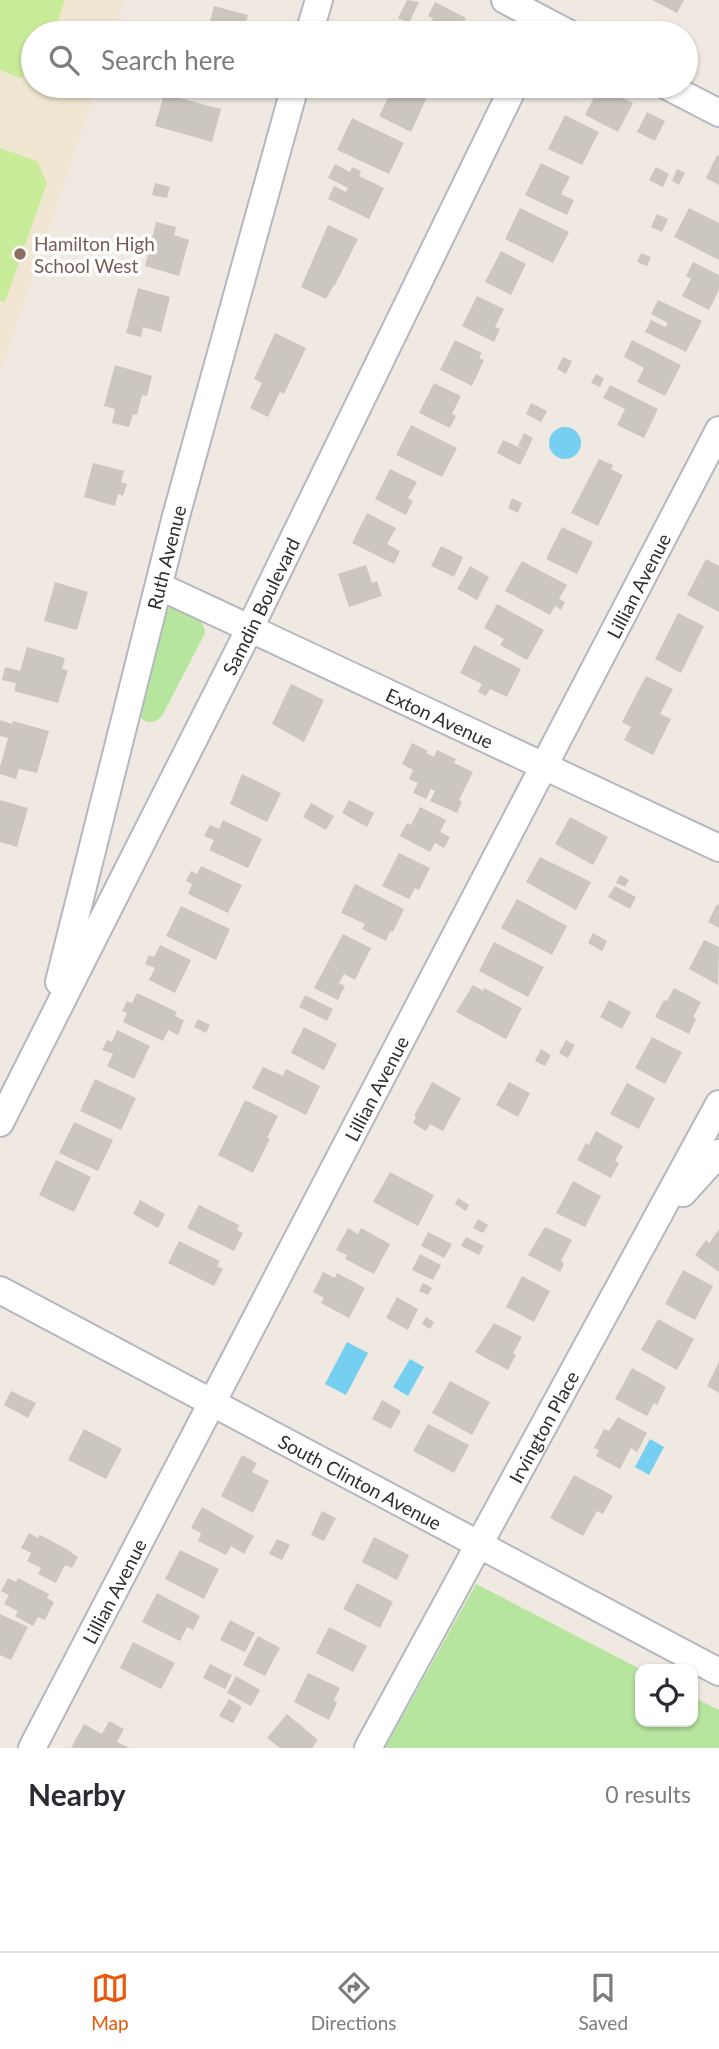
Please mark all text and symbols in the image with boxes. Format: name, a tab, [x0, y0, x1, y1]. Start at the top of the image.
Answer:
search box	[21, 21, 698, 98]
icon: search	[45, 41, 83, 79]
text: Search here	[101, 44, 235, 76]
place label: Hamilton High School West	[34, 232, 155, 277]
marker: Hamilton High School West	[12, 246, 28, 262]
street label: Ruth Avenue	[142, 502, 190, 612]
street label: Lillian Avenue	[601, 529, 675, 642]
street label: Samdin Boulevard	[217, 534, 304, 678]
street label: Exton Avenue	[382, 682, 497, 752]
street label: Lillian Avenue	[339, 1032, 413, 1145]
street label: Irvington Place	[503, 1367, 583, 1487]
street label: South Clinton Avenue	[275, 1429, 446, 1534]
street label: Lillian Avenue	[77, 1535, 151, 1647]
map controls	[635, 1664, 698, 1727]
button: locate	[635, 1664, 698, 1727]
text: Nearby	[28, 1776, 126, 1812]
text: 0 results	[605, 1780, 691, 1808]
tab: Map	[91, 1969, 129, 2034]
tab: Directions	[311, 1969, 397, 2034]
tab: Saved	[578, 1969, 628, 2034]

